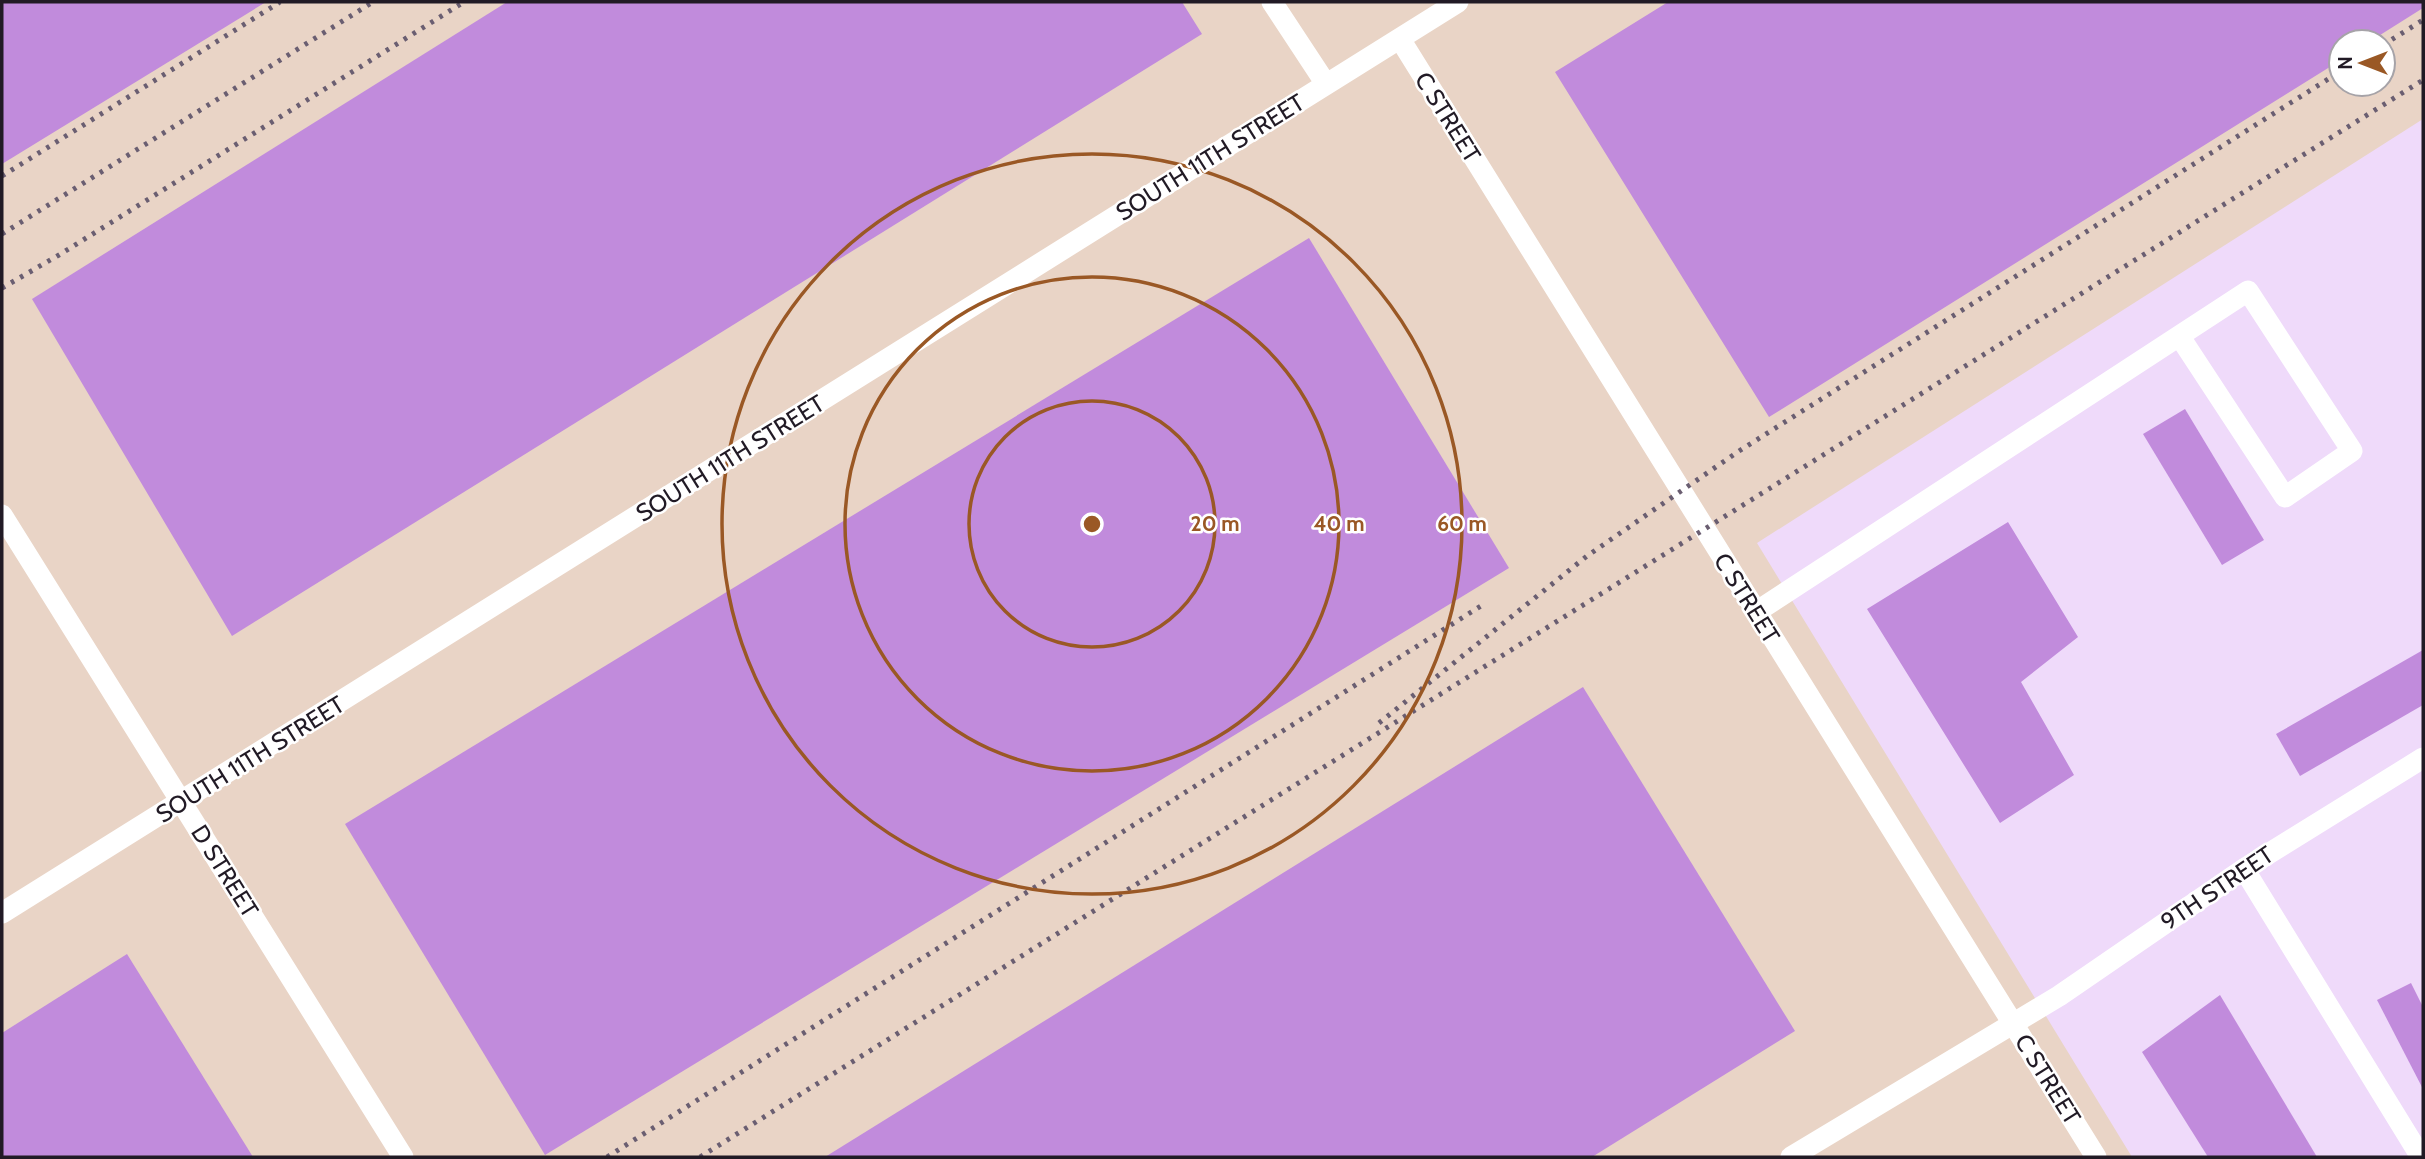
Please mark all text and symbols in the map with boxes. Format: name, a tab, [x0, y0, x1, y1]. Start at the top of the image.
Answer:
north arrow	[2327, 28, 2397, 98]
text: N	[2334, 56, 2357, 70]
street label: C STREET	[1409, 67, 1487, 168]
street label: SOUTH 11TH STREET	[1111, 87, 1310, 227]
street label: SOUTH 11TH STREET	[631, 388, 830, 528]
text: 20 m	[1191, 511, 1239, 536]
text: 40 m	[1314, 511, 1364, 536]
text: 60 m	[1437, 511, 1487, 536]
centre of rings	[1080, 512, 1104, 536]
street label: C STREET	[1708, 548, 1786, 649]
street label: SOUTH 11TH STREET	[151, 689, 350, 829]
street label: D STREET	[185, 819, 265, 923]
street label: 9TH STREET	[2155, 840, 2279, 936]
street label: C STREET	[2009, 1029, 2087, 1130]

